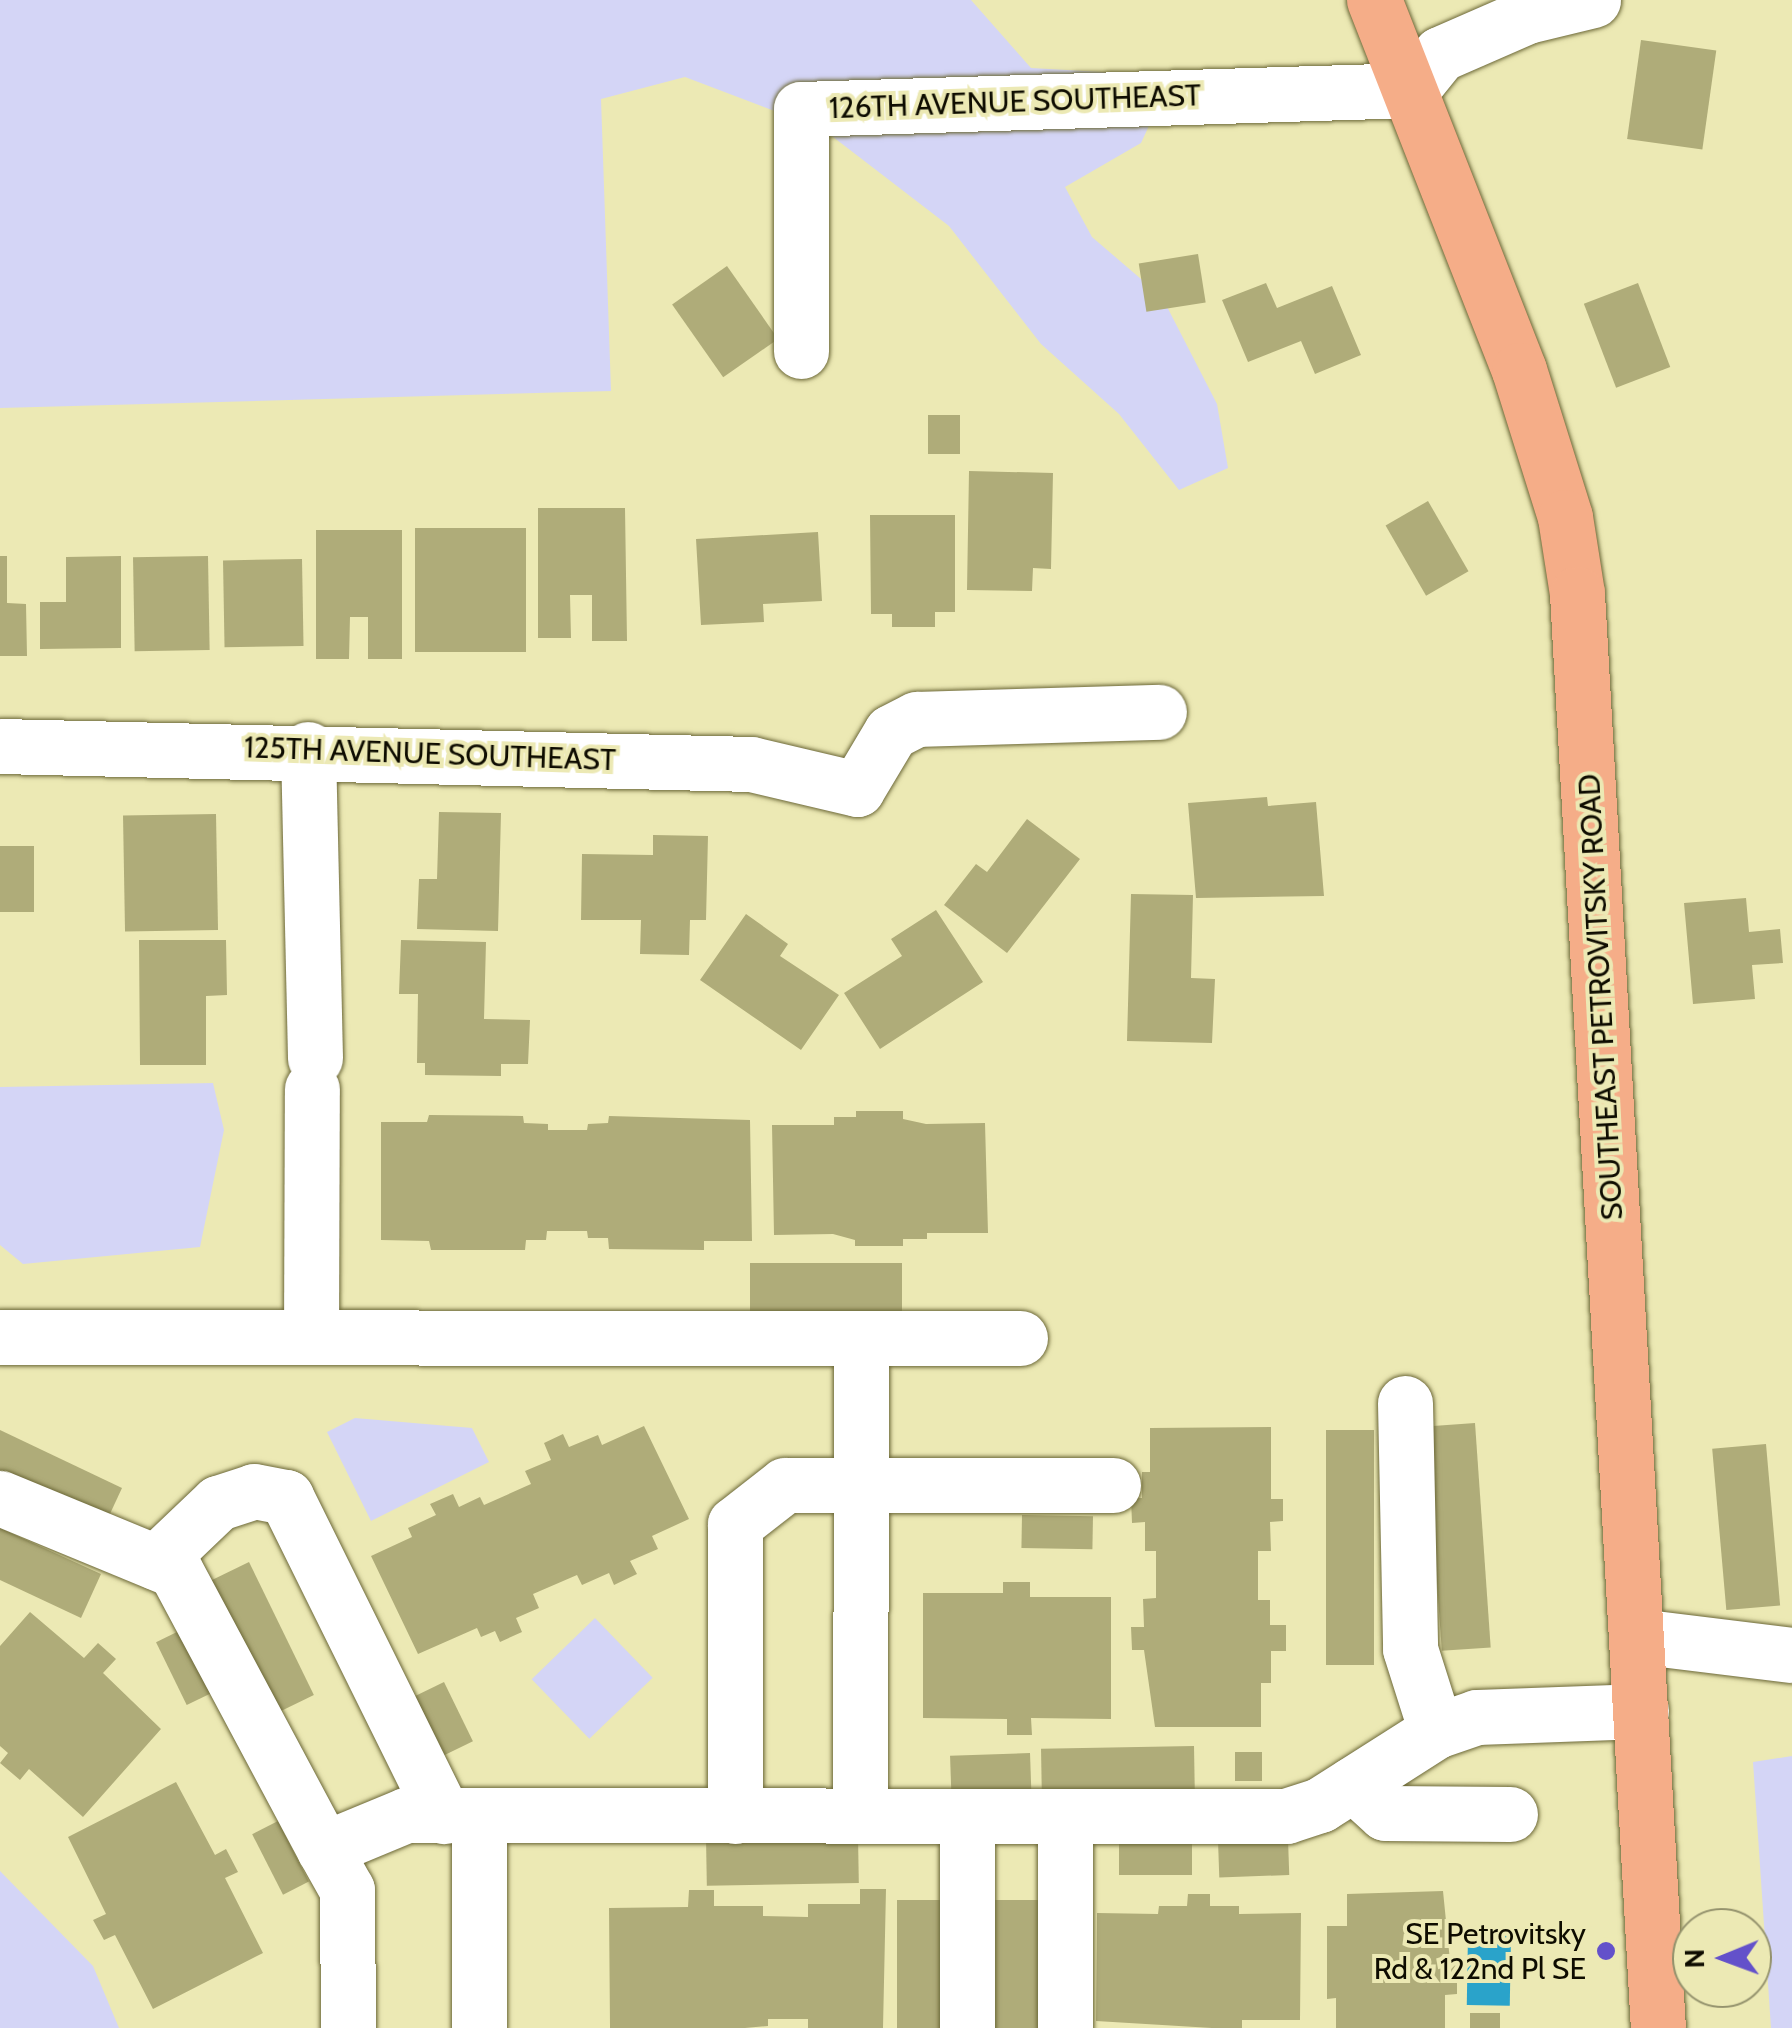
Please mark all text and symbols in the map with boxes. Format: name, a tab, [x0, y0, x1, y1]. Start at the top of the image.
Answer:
street label: 126TH AVENUE SOUTHEAST	[829, 78, 1201, 126]
street label: 125TH AVENUE SOUTHEAST	[244, 730, 616, 778]
street label: SOUTHEAST PETROVITSKY ROAD	[1571, 773, 1631, 1221]
north arrow	[1672, 1908, 1772, 2008]
place label: SE Petrovitsky Rd & 122nd Pl SE	[1374, 1916, 1586, 1986]
marker: SE Petrovitsky Rd & 122nd Pl SE	[1595, 1940, 1617, 1962]
text: N	[1677, 1948, 1711, 1969]

